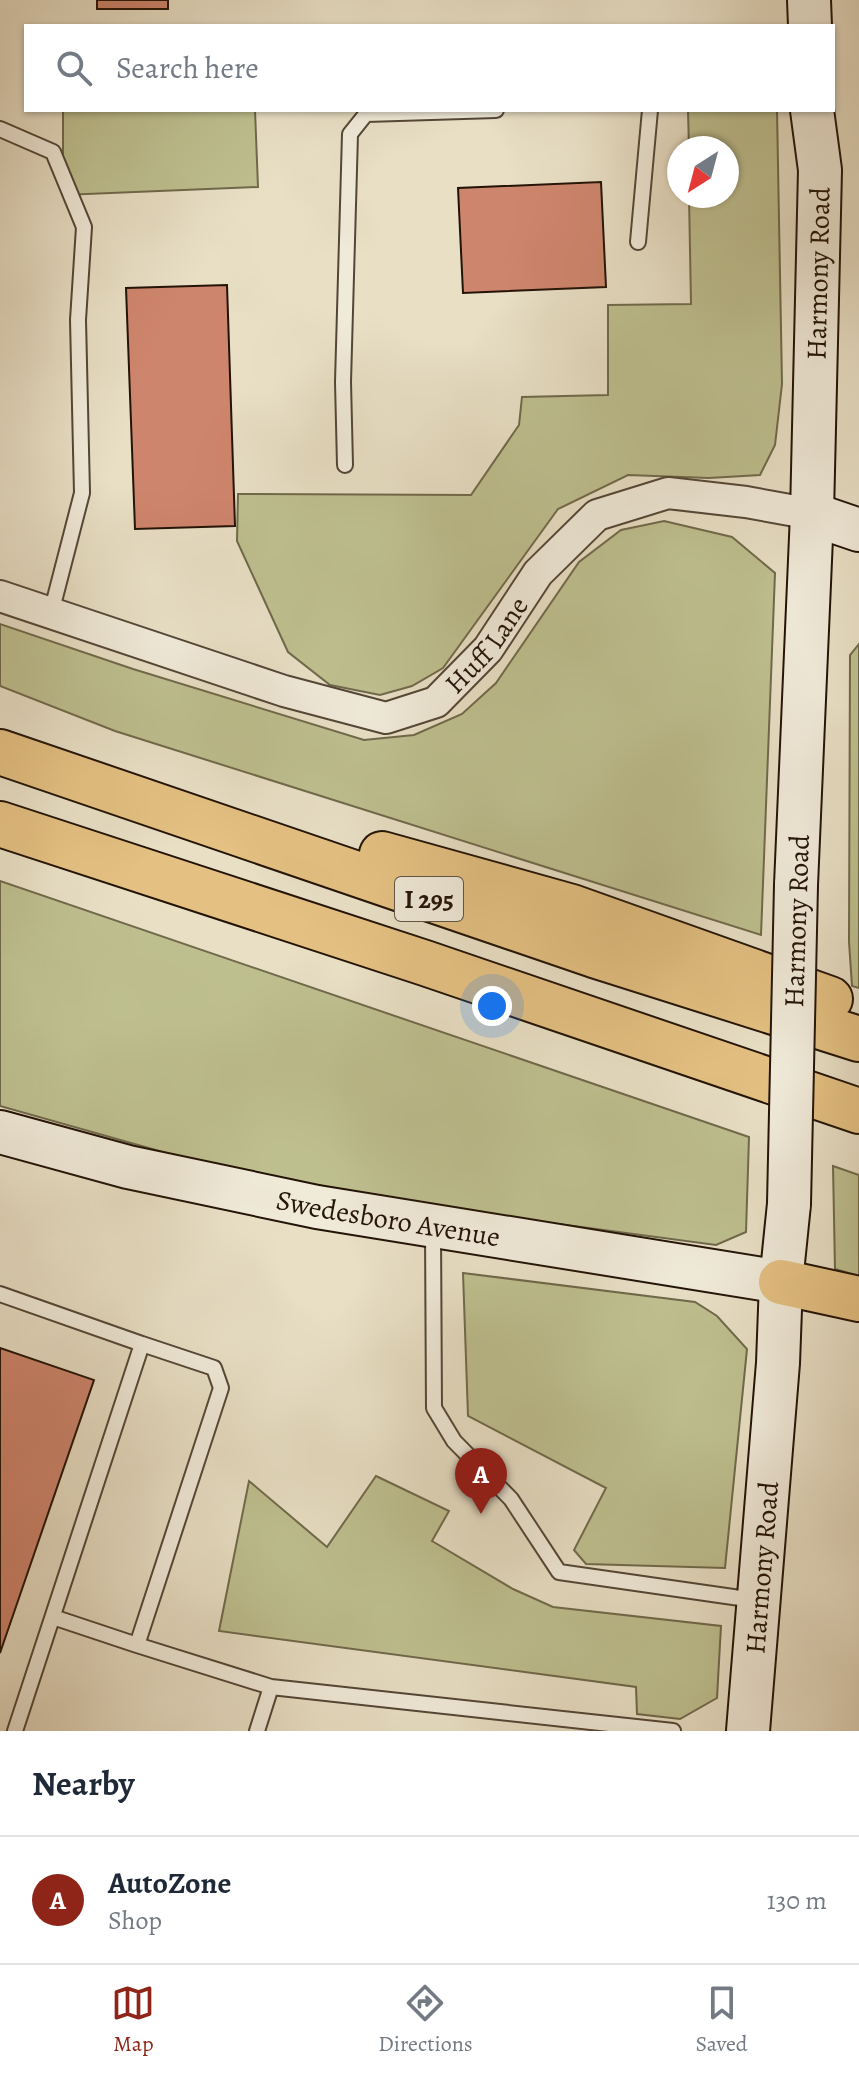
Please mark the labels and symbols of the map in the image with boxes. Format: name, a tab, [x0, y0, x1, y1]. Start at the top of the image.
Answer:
north arrow	[667, 136, 739, 208]
street label: Harmony Road	[798, 186, 840, 360]
street label: Huff Lane	[437, 589, 537, 702]
street label: Harmony Road	[775, 833, 819, 1008]
road number: I 295	[395, 877, 463, 921]
your location	[472, 986, 512, 1026]
street label: Swedesboro Avenue	[273, 1181, 503, 1256]
pin: A	[455, 1448, 507, 1514]
street label: Harmony Road	[736, 1479, 788, 1655]

